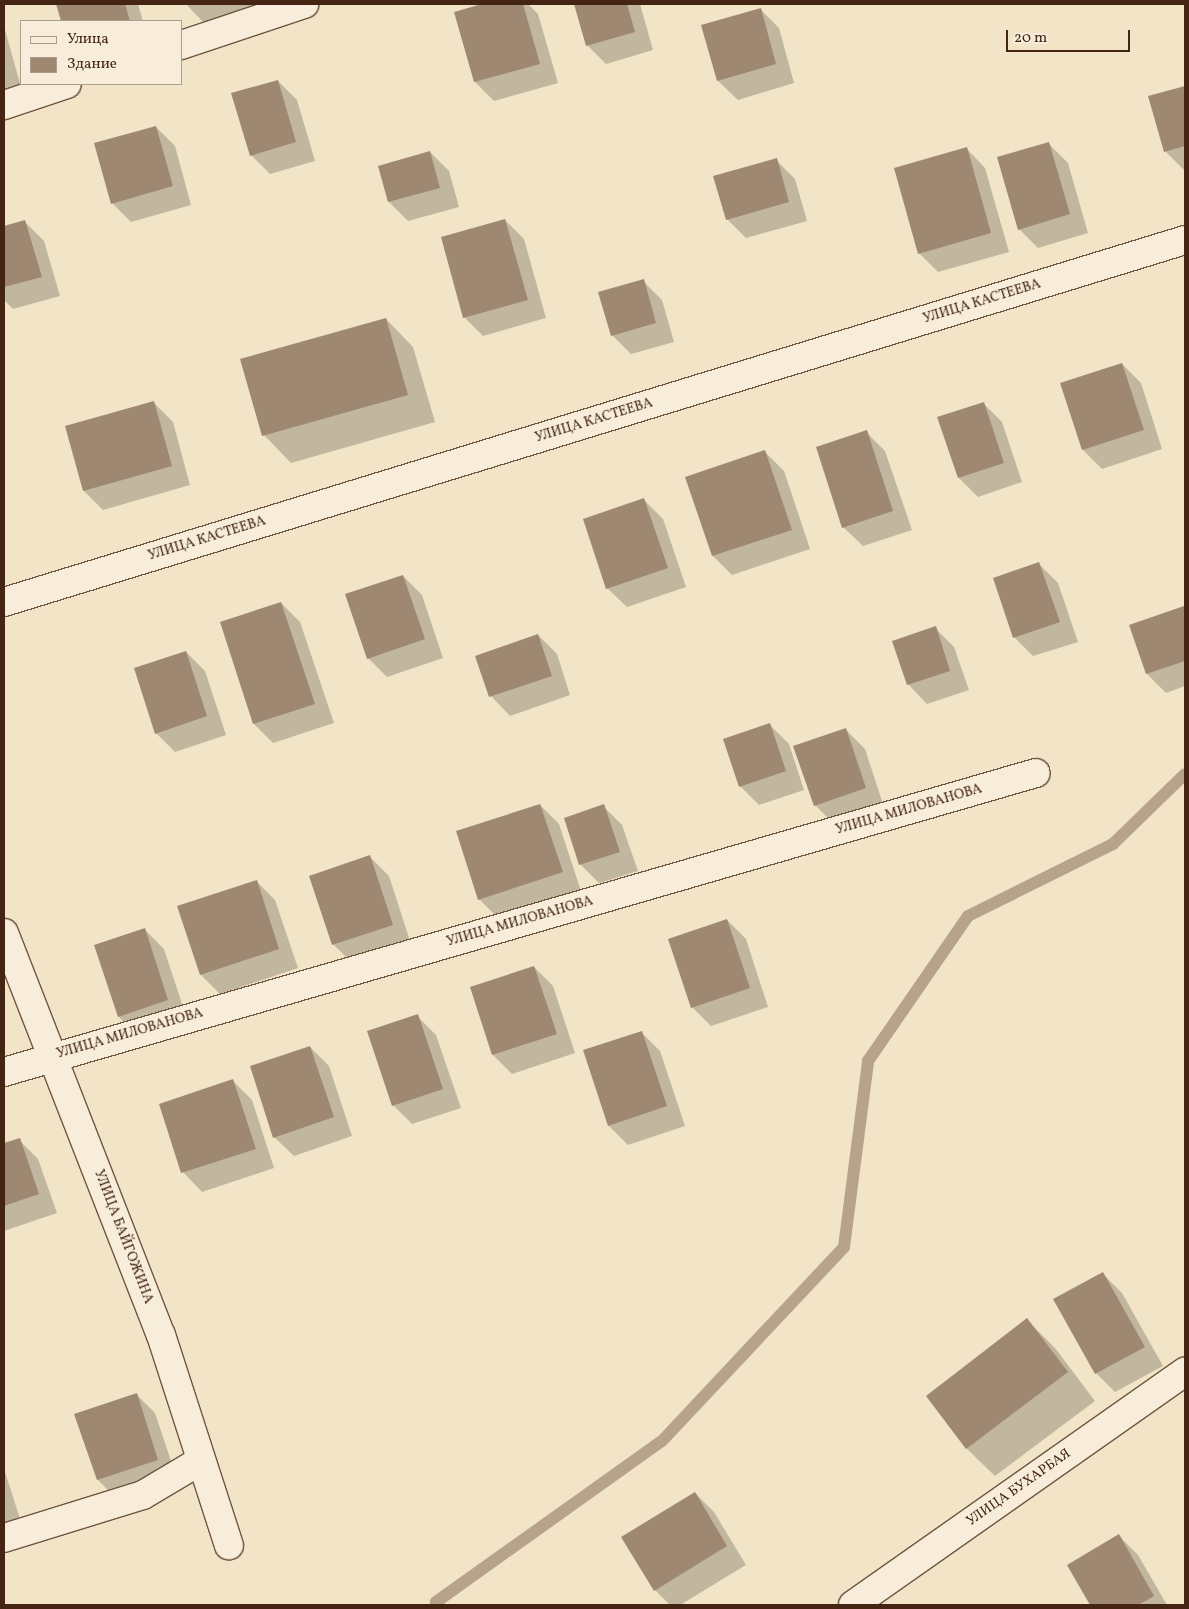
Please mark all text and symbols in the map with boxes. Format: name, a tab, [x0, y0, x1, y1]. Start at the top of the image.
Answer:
legend	[20, 20, 182, 85]
scale bar	[1009, 20, 1133, 52]
text: 20 m	[1014, 28, 1047, 49]
text: Улица	[67, 29, 109, 50]
text: Здание	[67, 54, 117, 75]
street label: УЛИЦА КАСТЕЕВА	[921, 276, 1043, 328]
street label: УЛИЦА КАСТЕЕВА	[533, 395, 655, 447]
street label: УЛИЦА КАСТЕЕВА	[146, 513, 268, 565]
street label: УЛИЦА МИЛОВАНОВА	[834, 781, 984, 839]
street label: УЛИЦА МИЛОВАНОВА	[445, 893, 595, 951]
street label: УЛИЦА МИЛОВАНОВА	[55, 1005, 205, 1063]
street label: УЛИЦА БАЙГОЖИНА	[90, 1168, 156, 1306]
street label: УЛИЦА БУХАРБАЯ	[964, 1446, 1074, 1530]

